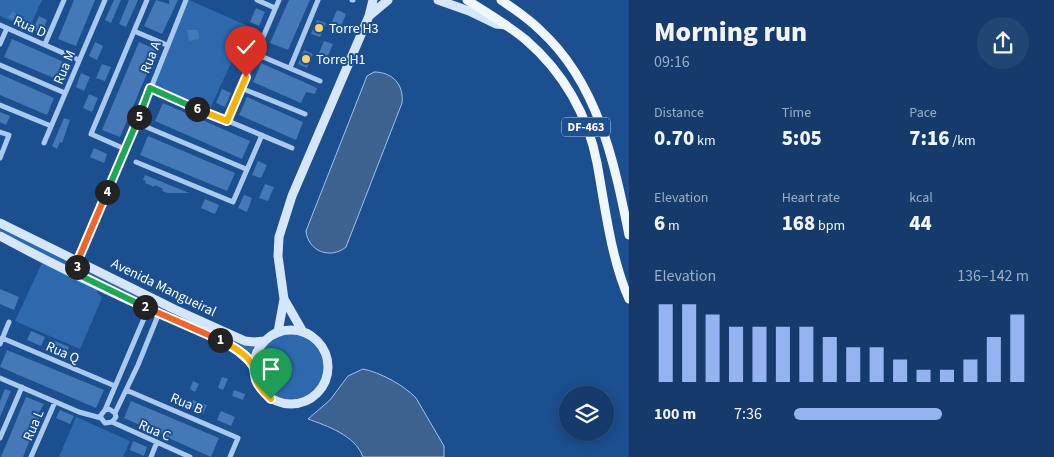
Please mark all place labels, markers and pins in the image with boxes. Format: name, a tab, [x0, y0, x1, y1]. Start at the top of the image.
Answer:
place label: Torre H3	[329, 19, 379, 39]
marker: Torre H3	[313, 22, 325, 34]
pin	[225, 26, 267, 77]
place label: Torre H1	[316, 50, 366, 70]
marker: Torre H1	[300, 53, 312, 65]
pin: 6	[184, 96, 210, 122]
pin: 5	[126, 104, 152, 130]
pin: 4	[94, 180, 120, 204]
pin: 3	[64, 254, 90, 280]
pin: 2	[132, 294, 158, 320]
pin: 1	[208, 328, 232, 352]
pin	[250, 348, 292, 399]

